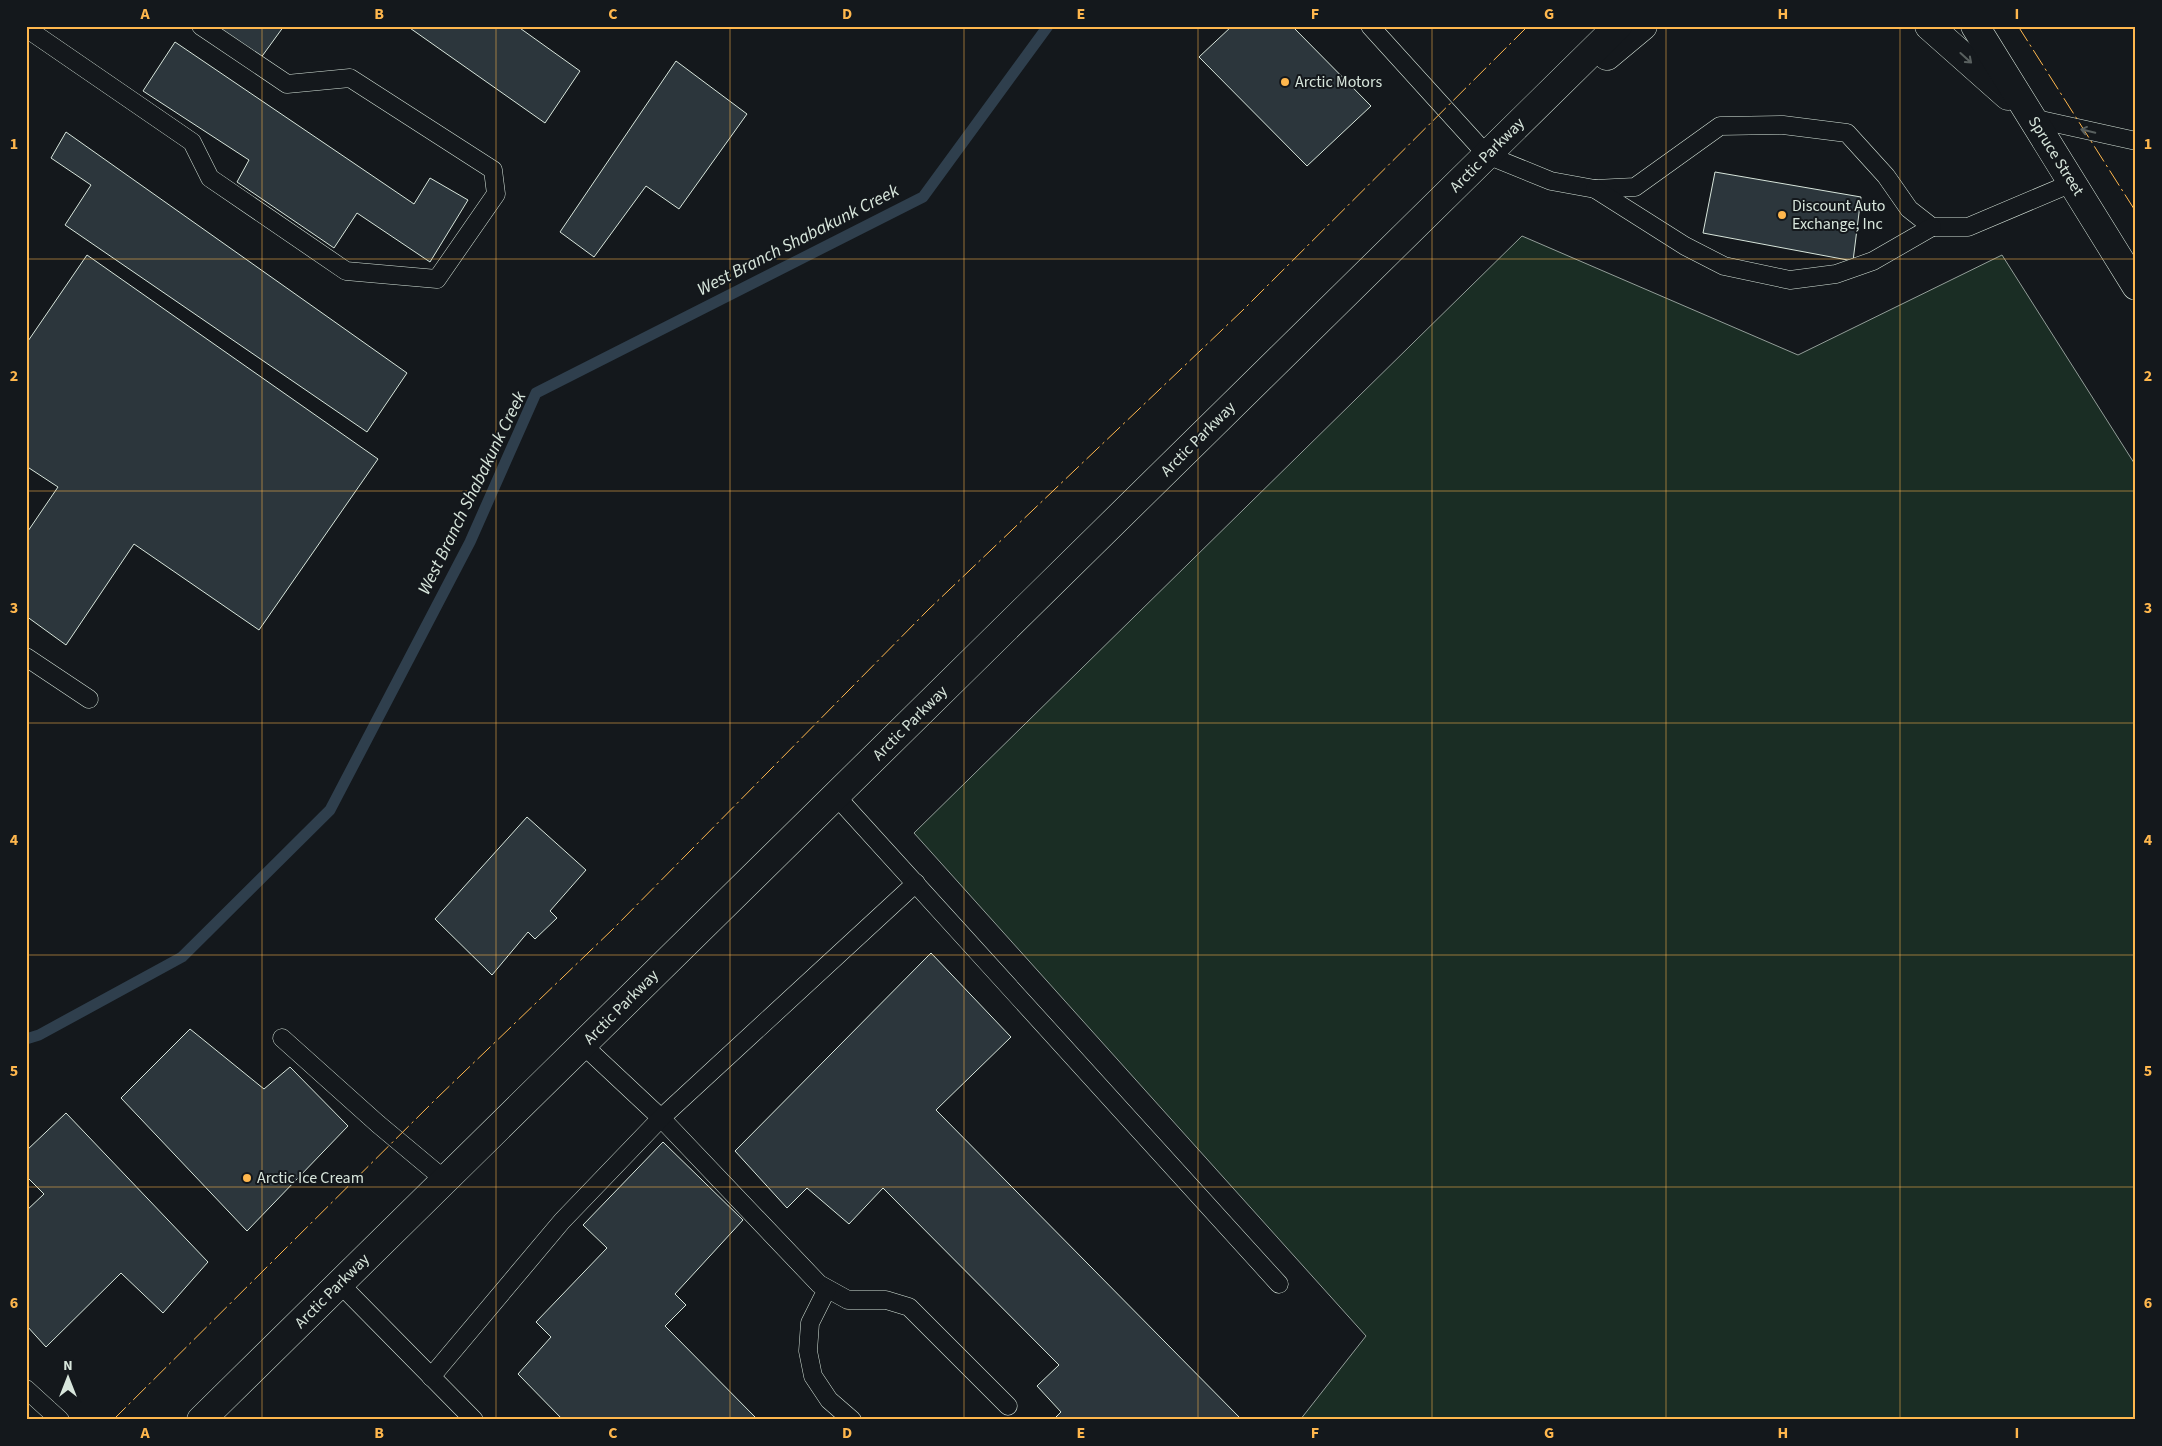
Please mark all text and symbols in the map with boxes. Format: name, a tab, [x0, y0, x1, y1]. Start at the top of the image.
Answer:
text: A	[139, 3, 150, 25]
text: B	[374, 3, 384, 25]
text: C	[608, 3, 618, 25]
text: D	[842, 3, 852, 25]
text: E	[1077, 3, 1085, 25]
text: F	[1311, 3, 1319, 25]
text: G	[1544, 3, 1554, 25]
text: H	[1778, 3, 1788, 25]
text: I	[2015, 3, 2019, 25]
one-way arrow	[1959, 52, 1972, 64]
place label: Arctic Motors	[1295, 71, 1382, 93]
marker: Arctic Motors	[1279, 76, 1291, 88]
street label: Arctic Parkway	[1445, 112, 1530, 197]
street label: Spruce Street	[2023, 112, 2089, 200]
one-way arrow	[2081, 126, 2097, 135]
text: 1	[10, 133, 18, 155]
text: 1	[2144, 133, 2152, 155]
water label: West Branch Shabakunk Creek	[693, 178, 904, 302]
place label: Discount Auto Exchange, Inc	[1792, 195, 1885, 235]
marker: Discount Auto Exchange, Inc	[1776, 209, 1788, 221]
text: 2	[10, 365, 18, 387]
text: 2	[2144, 365, 2152, 387]
water label: West Branch Shabakunk Creek	[412, 387, 532, 599]
street label: Arctic Parkway	[1156, 396, 1241, 481]
text: 3	[10, 597, 18, 619]
text: 3	[2144, 597, 2152, 619]
street label: Arctic Parkway	[868, 680, 953, 765]
text: 4	[10, 829, 19, 851]
text: 4	[2144, 829, 2153, 851]
street label: Arctic Parkway	[579, 964, 664, 1049]
text: 5	[10, 1060, 18, 1082]
text: 5	[2144, 1060, 2152, 1082]
place label: Arctic Ice Cream	[257, 1167, 364, 1189]
marker: Arctic Ice Cream	[241, 1172, 253, 1184]
street label: Arctic Parkway	[290, 1248, 375, 1333]
text: 6	[10, 1292, 18, 1314]
text: 6	[2144, 1292, 2152, 1314]
north arrow	[42, 1354, 92, 1404]
text: N	[63, 1356, 73, 1376]
text: A	[139, 1422, 150, 1444]
text: B	[374, 1422, 384, 1444]
text: C	[608, 1422, 618, 1444]
text: D	[842, 1422, 852, 1444]
text: E	[1077, 1422, 1085, 1444]
text: F	[1311, 1422, 1319, 1444]
text: G	[1544, 1422, 1554, 1444]
text: H	[1778, 1422, 1788, 1444]
text: I	[2015, 1422, 2019, 1444]

